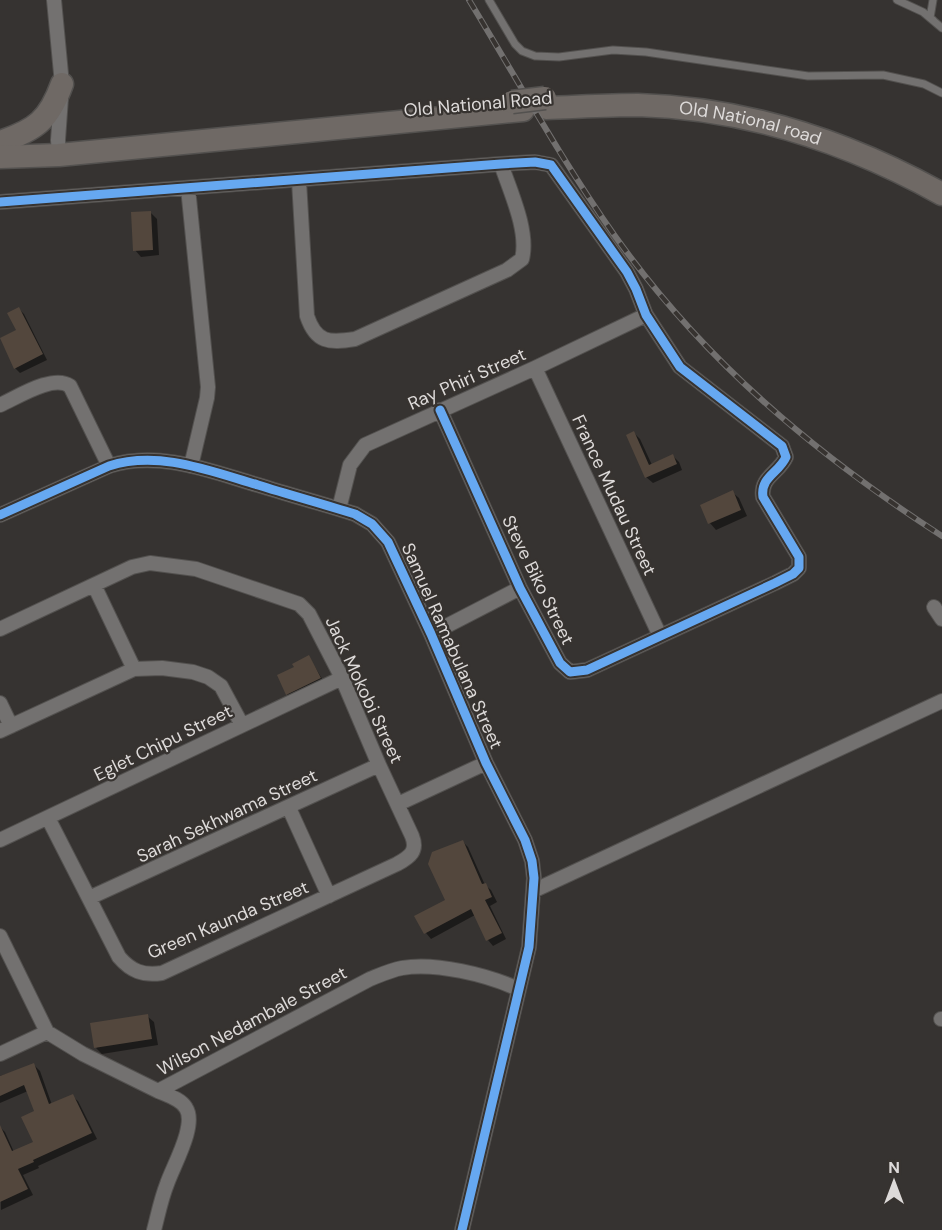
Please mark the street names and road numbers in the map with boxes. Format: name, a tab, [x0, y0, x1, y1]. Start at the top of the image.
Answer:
street label: Old National Road	[403, 86, 553, 122]
street label: Old National road	[678, 96, 824, 151]
street label: Ray Phiri Street	[404, 342, 530, 416]
street label: France Mudau Street	[566, 411, 662, 579]
street label: Steve Biko Street	[496, 511, 580, 649]
street label: Samuel Ramabulana Street	[396, 539, 508, 753]
street label: Jack Mokobi Street	[319, 613, 409, 767]
street label: Eglet Chipu Street	[90, 699, 236, 787]
street label: Sarah Sekhwama Street	[133, 764, 321, 868]
street label: Green Kaunda Street	[144, 875, 312, 965]
street label: Wilson Nedambale Street	[153, 961, 351, 1081]

